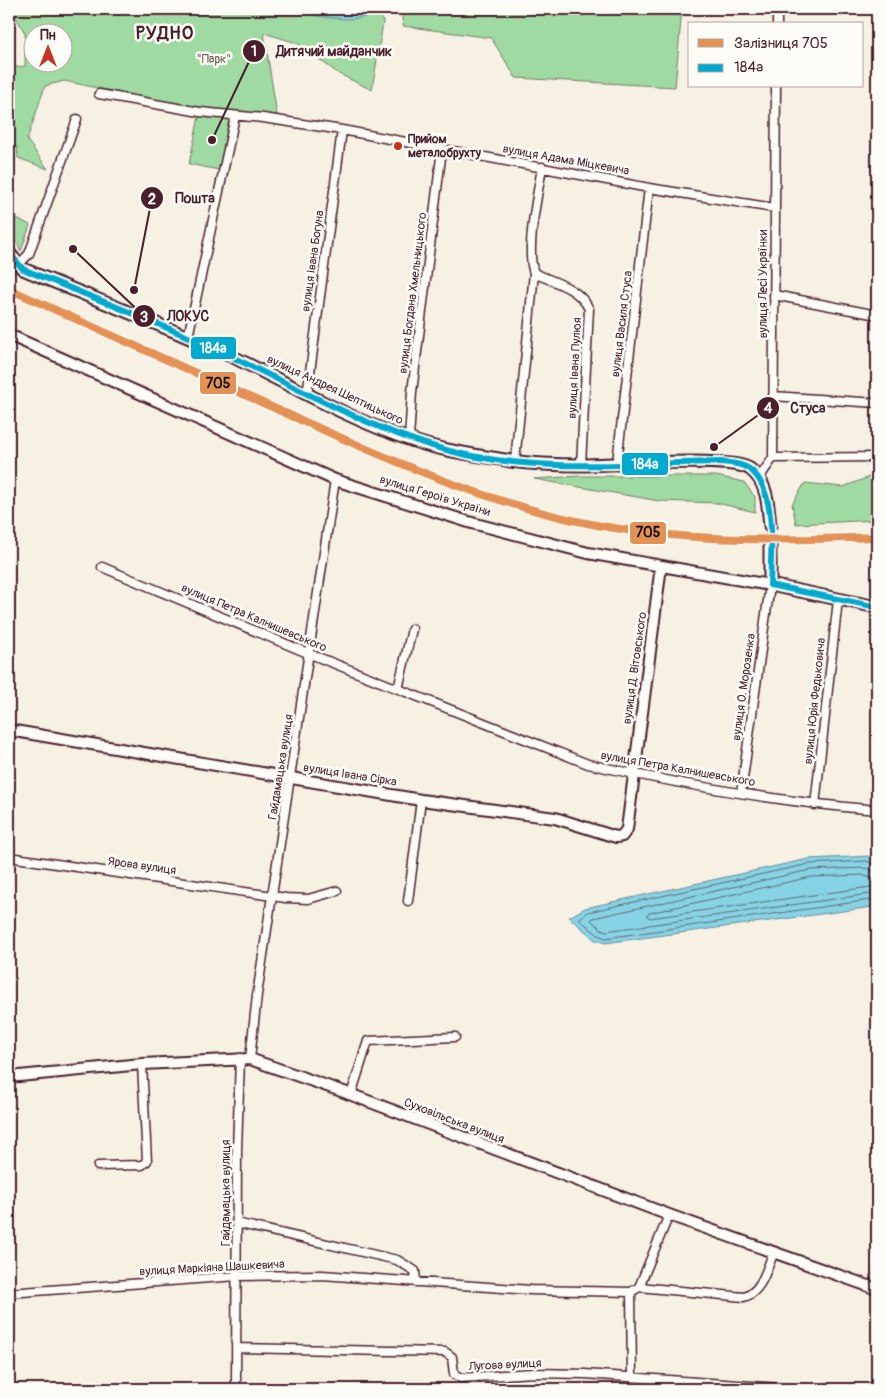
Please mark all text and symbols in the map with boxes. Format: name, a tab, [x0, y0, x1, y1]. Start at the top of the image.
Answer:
north arrow	[22, 22, 72, 72]
district label: РУДНО	[136, 22, 194, 45]
legend	[688, 22, 864, 88]
text: Пн	[40, 27, 56, 44]
text: Залізниця 705	[734, 34, 828, 53]
callout: Дитячий майданчик	[241, 36, 402, 65]
text: 1	[251, 42, 257, 61]
text: Дитячий майданчик	[275, 43, 392, 60]
park label: "Парк"	[197, 52, 231, 67]
text: 184а	[734, 58, 763, 77]
place label: Прийом металобрухту	[408, 132, 482, 161]
marker: Прийом металобрухту	[392, 140, 404, 152]
street label: вулиця Адама Міцкевича	[501, 141, 631, 179]
callout: Пошта	[140, 184, 224, 213]
text: 2	[148, 190, 156, 209]
text: Пошта	[175, 190, 215, 207]
street label: вулиця Івана Богуна	[298, 209, 328, 313]
street label: вулиця Богдана Хмельницького	[396, 211, 430, 374]
street label: вулиця Лесі Українки	[756, 229, 771, 338]
street label: вулиця Василя Стуса	[608, 270, 636, 378]
callout: ЛОКУС	[132, 302, 219, 331]
text: 3	[140, 308, 148, 327]
text: ЛОКУС	[166, 308, 210, 325]
street label: вулиця Івана Пулюя	[565, 317, 585, 419]
line badge: 184а	[190, 336, 237, 360]
text: 184а	[199, 340, 227, 357]
street label: вулиця Андрея Шептицького	[264, 352, 406, 428]
line badge: 705	[199, 371, 237, 395]
text: 705	[206, 375, 231, 392]
callout: Стуса	[755, 394, 835, 423]
text: 4	[764, 399, 773, 418]
text: Стуса	[790, 400, 826, 417]
line badge: 184а	[621, 452, 669, 476]
text: 184а	[631, 456, 659, 473]
street label: вулиця Героїв України	[378, 472, 493, 520]
line badge: 705	[629, 521, 667, 545]
text: 705	[636, 524, 661, 541]
street label: вулиця Петра Калнишевського	[179, 580, 330, 656]
street label: вулиця Д. Вітовського	[620, 610, 650, 725]
street label: вулиця О. Морозенка	[729, 632, 759, 741]
street label: вулиця Юрія Федьковича	[801, 637, 829, 765]
street label: Гайдамацька вулиця	[265, 713, 297, 821]
street label: вулиця Петра Калнишевського	[600, 748, 757, 790]
street label: вулиця Івана Сірка	[302, 760, 398, 790]
street label: Ярова вулиця	[107, 854, 178, 878]
street label: Суховільська вулиця	[402, 1095, 507, 1147]
street label: Гайдамацька вулиця	[219, 1139, 234, 1246]
street label: вулиця Маркіяна Шашкевича	[139, 1257, 285, 1279]
street label: Лугова вулиця	[467, 1356, 542, 1374]

